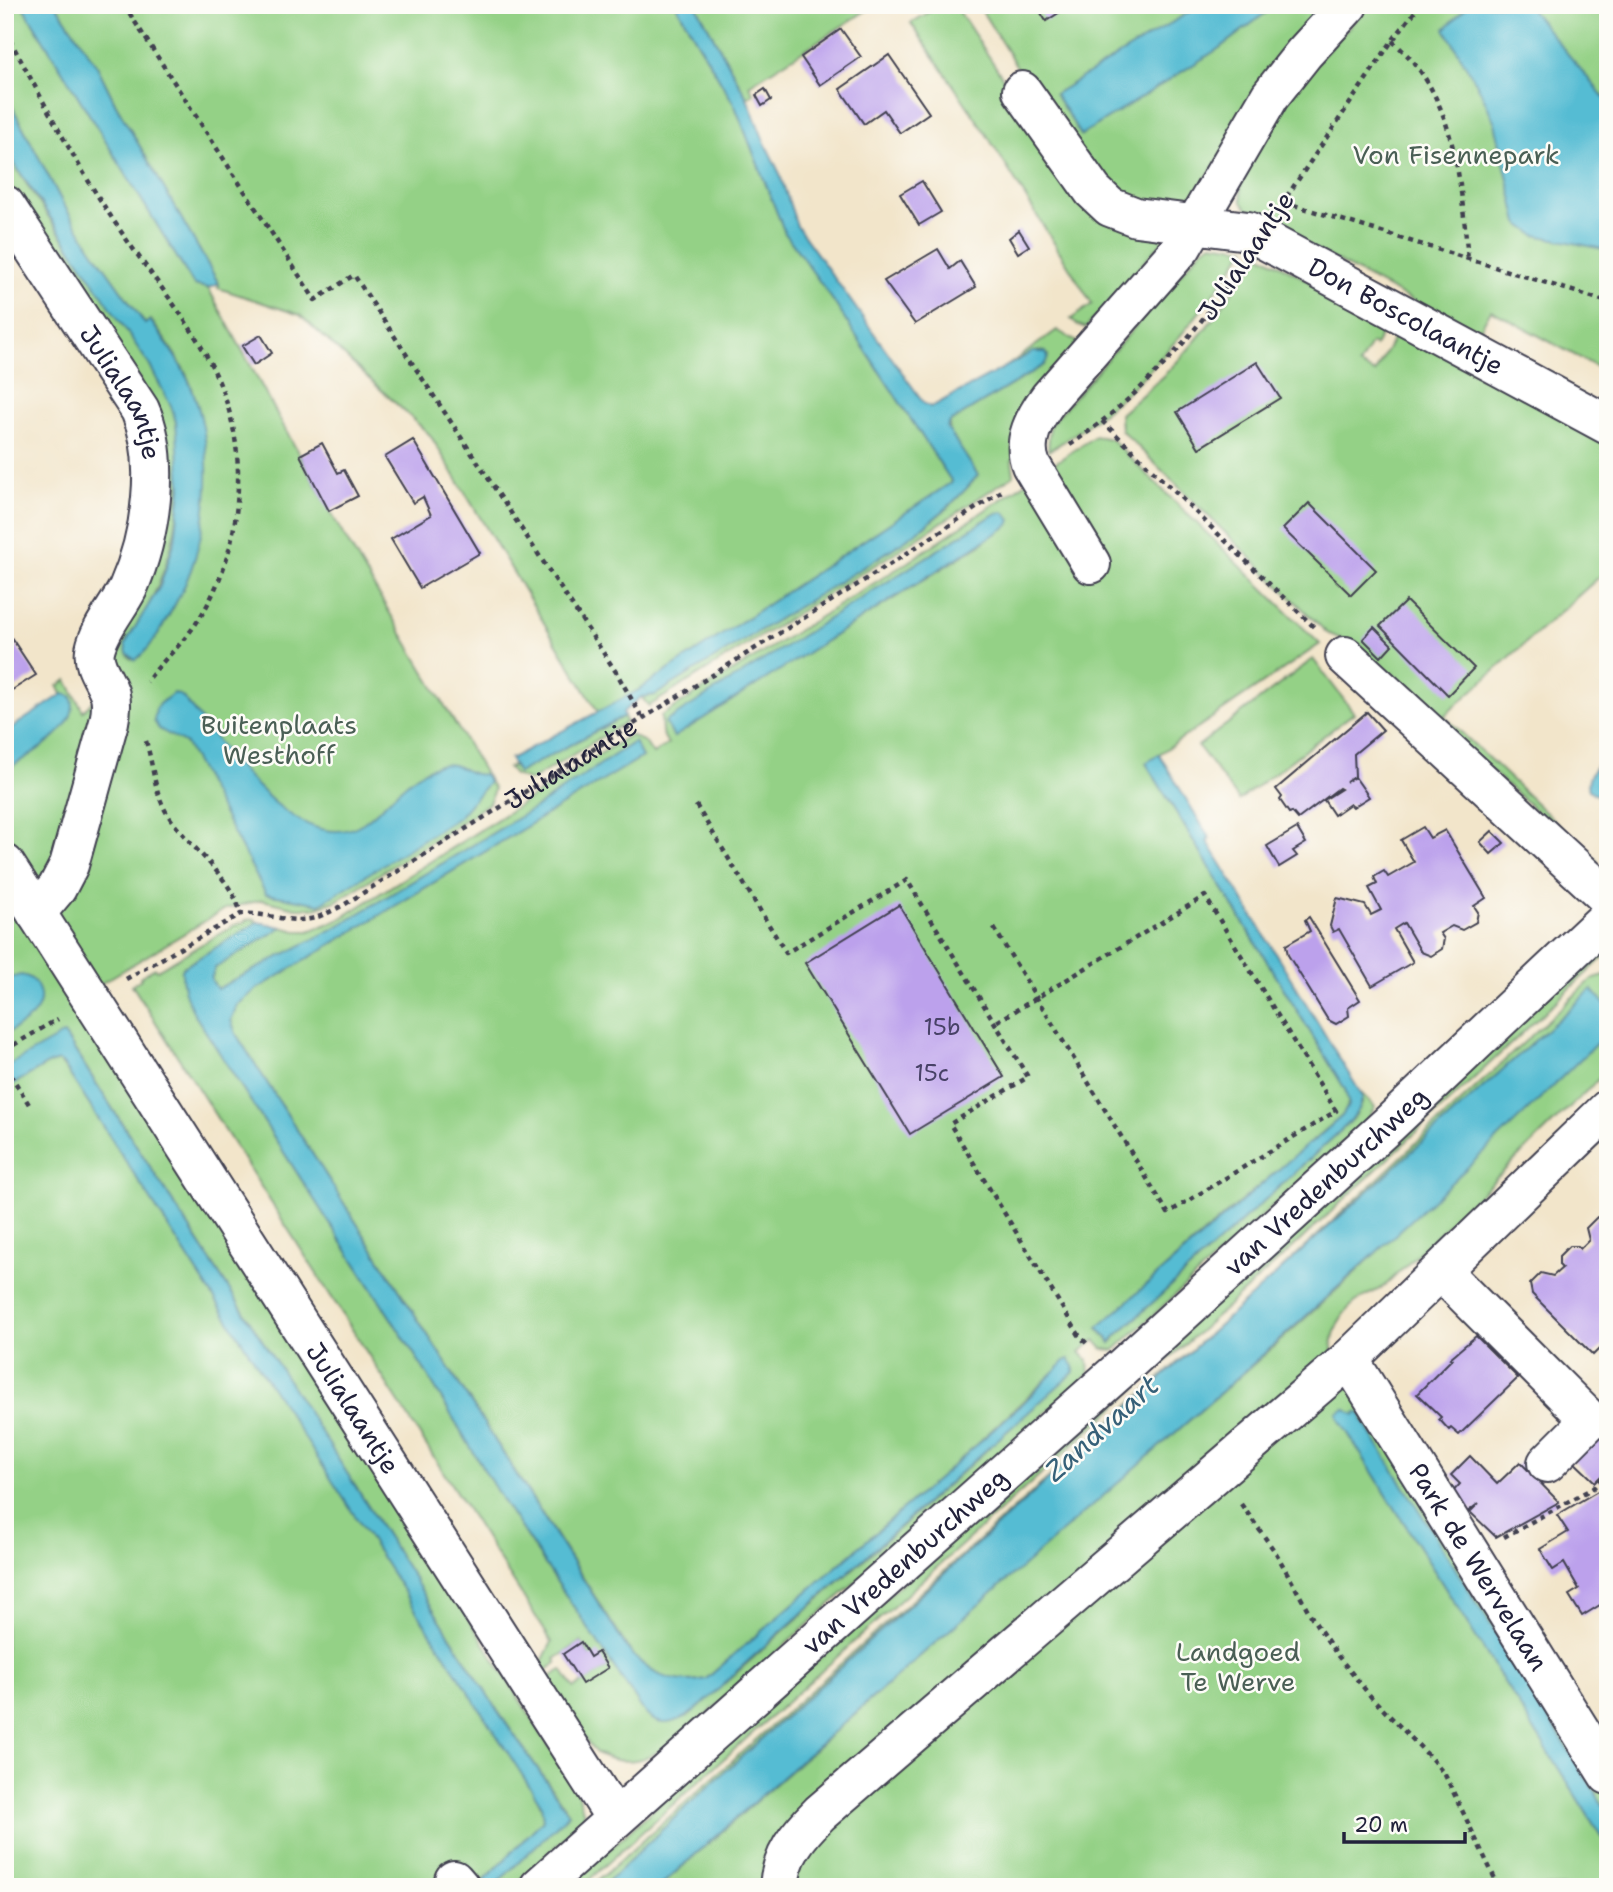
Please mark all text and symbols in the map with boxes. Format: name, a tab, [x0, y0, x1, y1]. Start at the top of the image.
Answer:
park label: Von Fisennepark	[1352, 137, 1560, 172]
street label: Julialaantje	[1189, 184, 1302, 328]
street label: Don Boscolaantje	[1302, 249, 1510, 383]
street label: Julialaantje	[72, 318, 170, 462]
park label: Buitenplaats Westhoff	[201, 707, 357, 772]
street label: Julialaantje	[498, 708, 643, 817]
house number: 15b	[924, 1012, 960, 1042]
house number: 15c	[915, 1058, 949, 1088]
street label: van Vredenburchweg	[1216, 1079, 1435, 1283]
street label: Julialaantje	[298, 1336, 408, 1480]
water label: Zandvaart	[1035, 1366, 1167, 1490]
street label: Park de Wervelaan	[1401, 1456, 1557, 1677]
street label: van Vredenburchweg	[794, 1460, 1015, 1662]
park label: Landgoed Te Werve	[1176, 1634, 1300, 1699]
scale bar	[1344, 1801, 1464, 1845]
text: 20 m	[1354, 1811, 1408, 1839]

